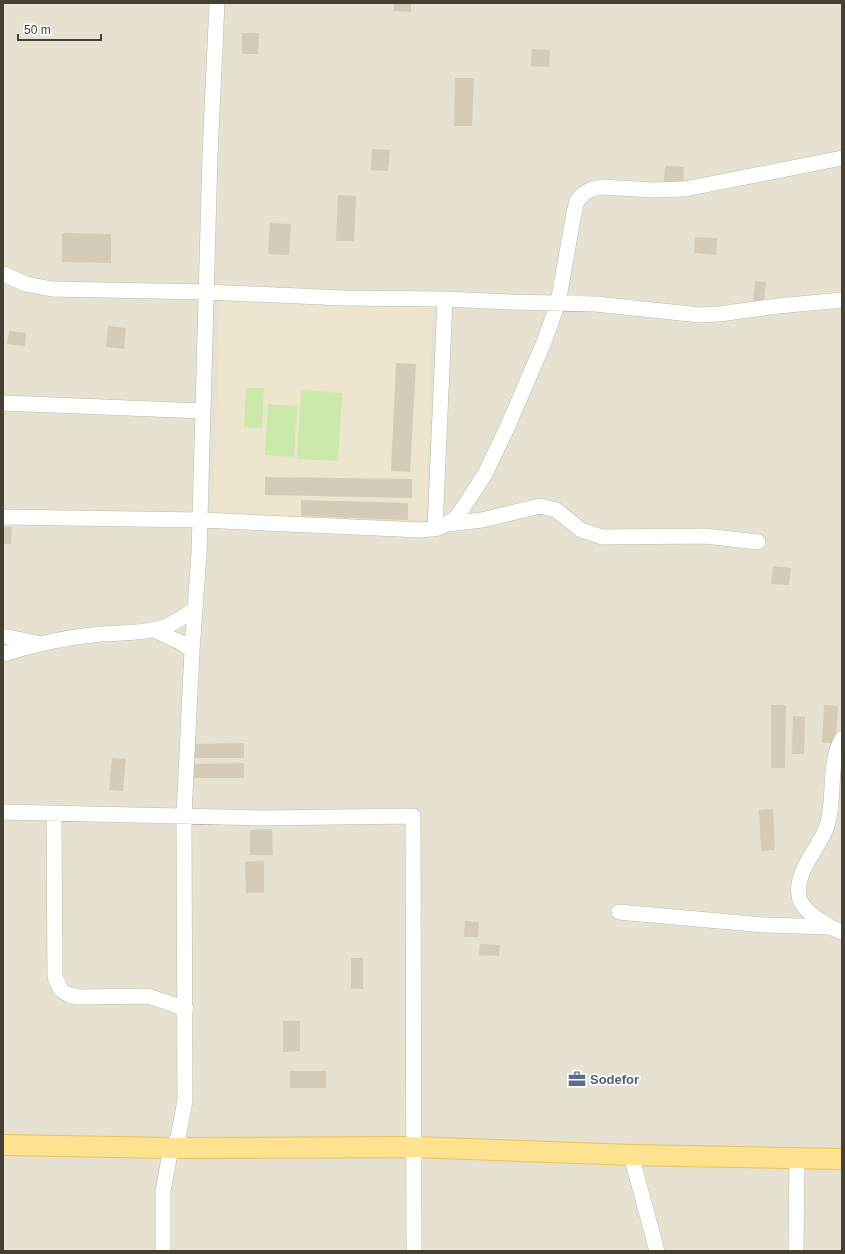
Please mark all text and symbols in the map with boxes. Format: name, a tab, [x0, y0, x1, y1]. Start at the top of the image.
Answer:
scale bar	[18, 16, 101, 42]
text: 50 m	[24, 23, 51, 37]
office icon: Sodefor	[567, 1069, 587, 1089]
place label: Sodefor	[590, 1072, 639, 1087]

